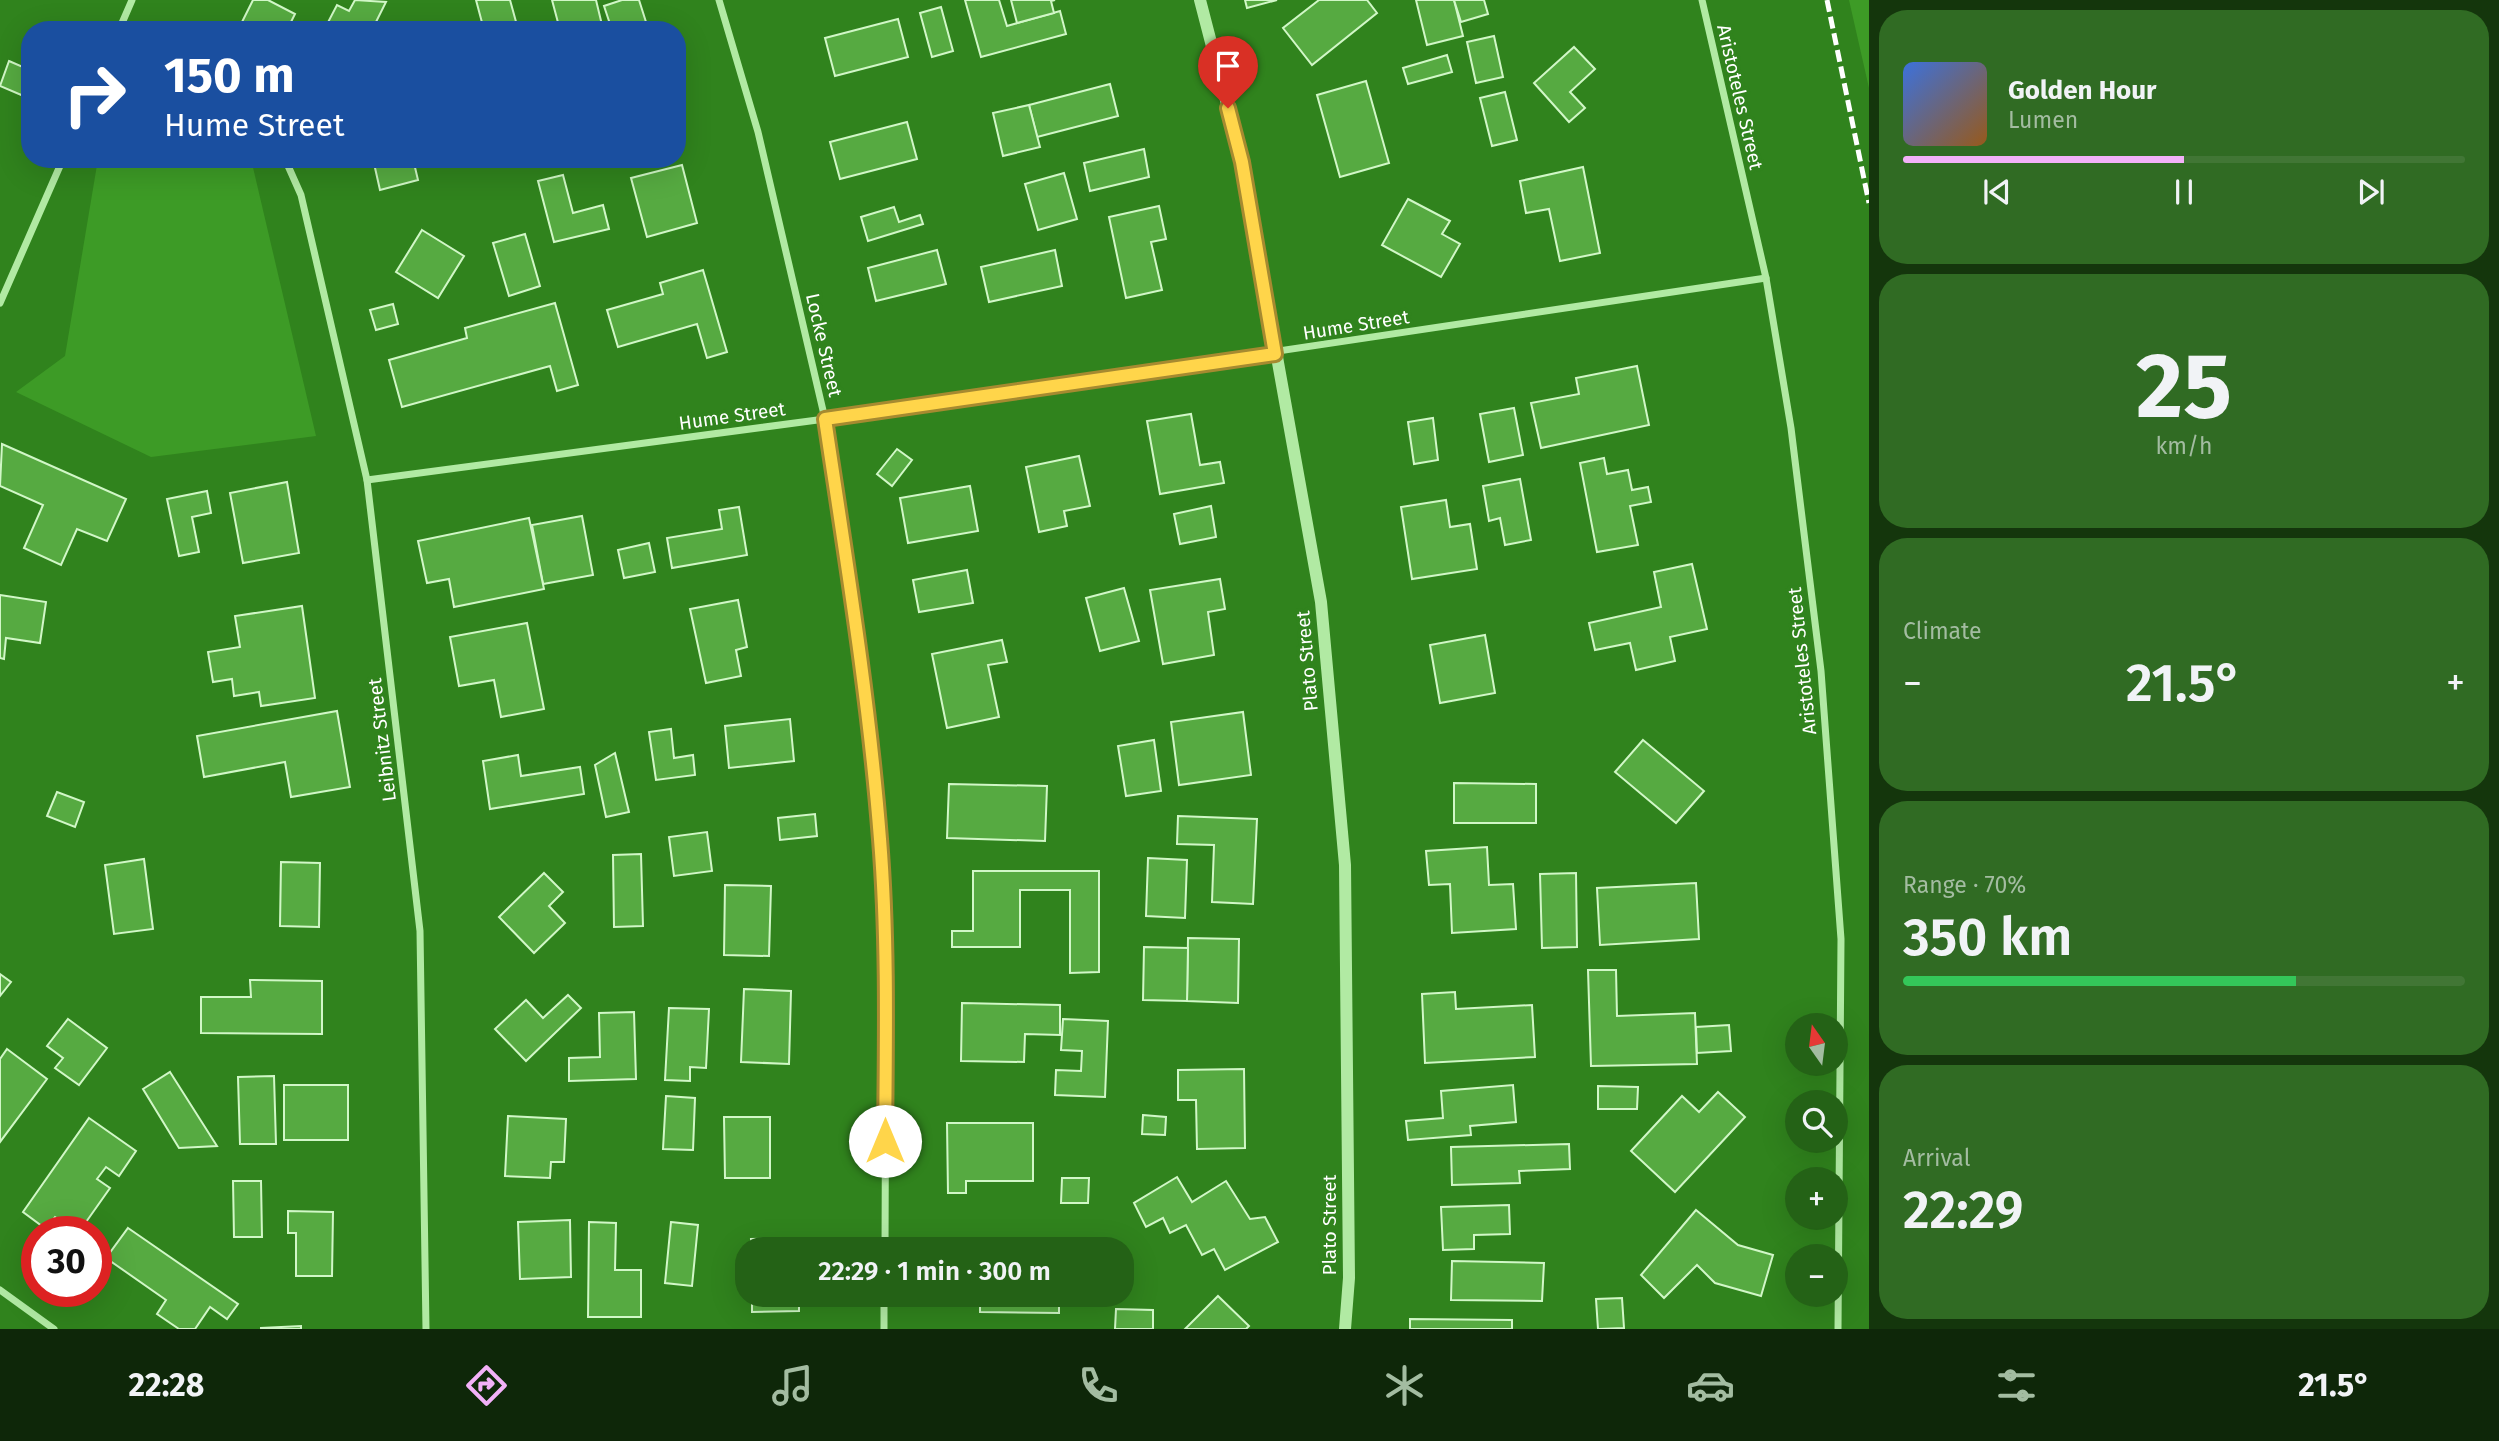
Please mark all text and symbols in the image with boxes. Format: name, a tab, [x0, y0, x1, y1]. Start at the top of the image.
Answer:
street label: Aristoteles Street	[1712, 22, 1768, 172]
pin	[1198, 36, 1258, 108]
text: 150 m	[164, 46, 295, 105]
icon: arrive	[1209, 47, 1247, 85]
icon: right	[49, 49, 140, 140]
text: Golden Hour	[2008, 75, 2156, 106]
text: Hume Street	[164, 106, 345, 144]
text: Lumen	[2008, 106, 2078, 134]
icon: previous	[1978, 173, 2016, 211]
icon: pause	[2165, 173, 2203, 211]
icon: next	[2352, 173, 2390, 211]
street label: Locke Street	[801, 291, 847, 399]
street label: Hume Street	[1301, 305, 1411, 345]
text: 25	[2136, 332, 2232, 441]
street label: Hume Street	[677, 397, 787, 435]
text: km/h	[2156, 432, 2212, 460]
street label: Aristoteles Street	[1783, 586, 1821, 736]
street label: Plato Street	[1291, 610, 1323, 712]
text: Climate	[1903, 617, 1982, 645]
text: 21.5°	[2126, 652, 2242, 715]
text: −	[1903, 660, 1922, 706]
text: +	[2446, 660, 2465, 706]
street label: Leibnitz Street	[363, 677, 401, 803]
text: Range · 70%	[1903, 871, 2026, 899]
text: 350 km	[1903, 906, 2072, 969]
north arrow	[1785, 1013, 1848, 1076]
map controls	[1785, 1013, 1848, 1307]
button: search	[1785, 1090, 1848, 1153]
position arrow	[848, 1104, 922, 1178]
text: Arrival	[1903, 1144, 1970, 1172]
button: +	[1785, 1167, 1848, 1230]
street label: Plato Street	[1318, 1174, 1341, 1275]
text: 22:29	[1903, 1179, 2024, 1242]
speed limit sign: 30	[21, 1216, 112, 1307]
button: −	[1785, 1244, 1848, 1307]
text: 22:29 · 1 min · 300 m	[818, 1256, 1051, 1287]
icon: directions	[462, 1361, 511, 1410]
icon: music	[768, 1361, 817, 1410]
icon: phone	[1074, 1361, 1123, 1410]
icon: climate	[1380, 1361, 1429, 1410]
icon: car	[1686, 1361, 1735, 1410]
icon: filters	[1992, 1361, 2041, 1410]
text: 22:28	[129, 1366, 204, 1404]
text: 21.5°	[2298, 1366, 2370, 1404]

